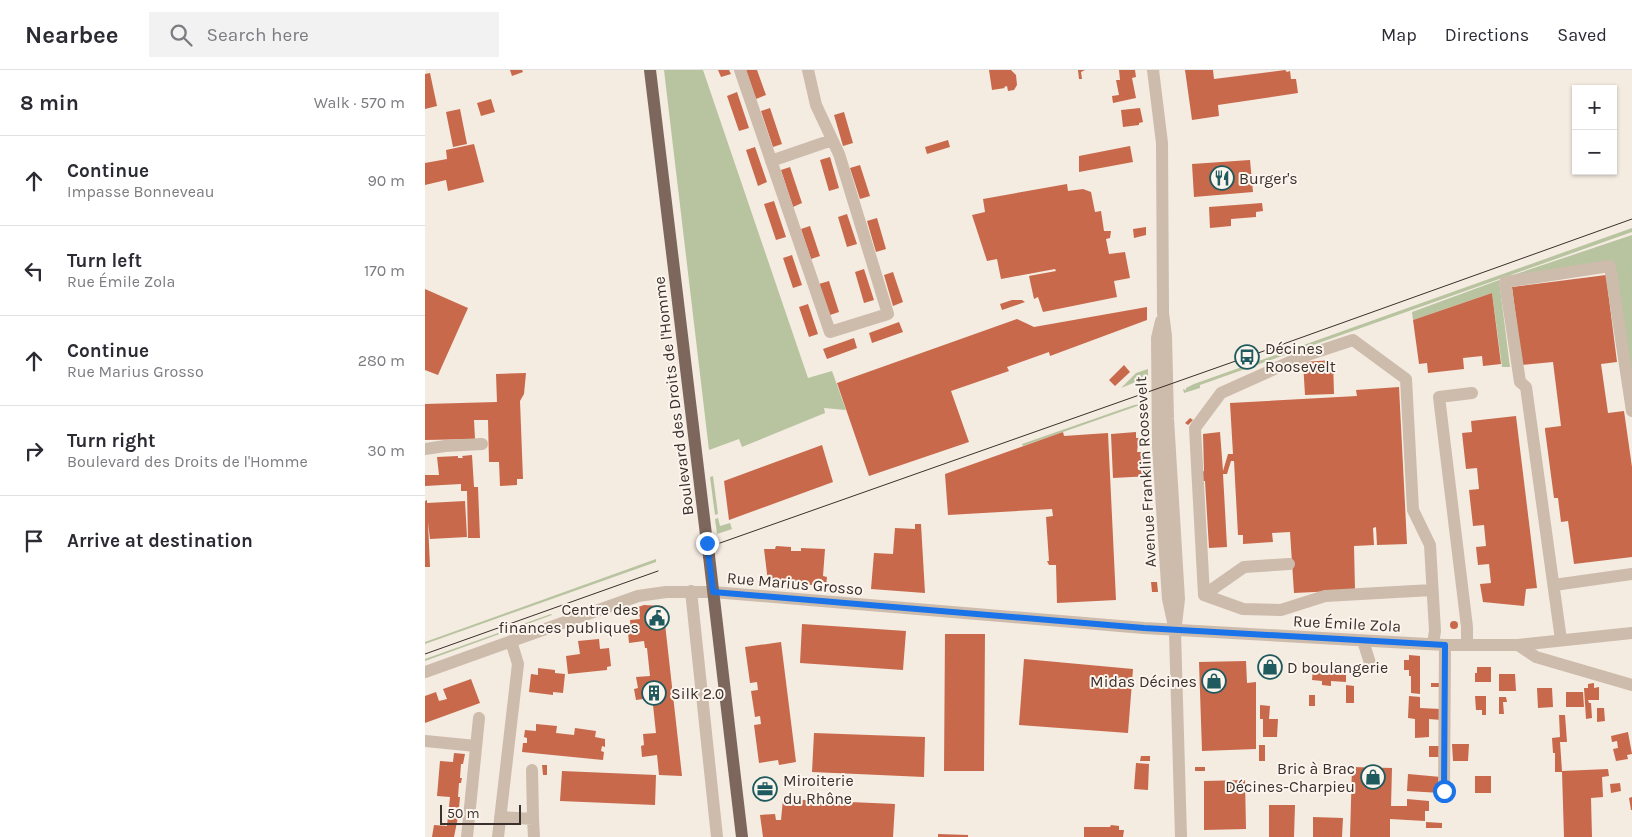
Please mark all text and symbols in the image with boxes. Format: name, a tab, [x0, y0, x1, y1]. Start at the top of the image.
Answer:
search box	[149, 12, 499, 57]
text: Nearbee	[25, 21, 119, 49]
icon: search	[167, 21, 195, 49]
text: Search here	[207, 24, 309, 46]
text: Map	[1381, 24, 1417, 46]
text: Directions	[1445, 24, 1529, 46]
text: Saved	[1557, 24, 1607, 46]
map controls	[1572, 85, 1617, 175]
button: +	[1572, 85, 1617, 130]
text: 8 min	[20, 91, 79, 115]
text: Walk · 570 m	[314, 93, 405, 112]
button: −	[1572, 130, 1617, 175]
text: Continue	[67, 160, 149, 182]
restaurant icon: Burger's	[1209, 165, 1235, 191]
icon: ahead	[20, 167, 48, 195]
place label: Burger's	[1239, 169, 1298, 188]
text: 90 m	[367, 171, 405, 190]
text: Impasse Bonneveau	[67, 182, 214, 201]
text: Turn left	[67, 250, 142, 272]
icon: left	[20, 257, 48, 285]
text: 170 m	[364, 261, 405, 280]
text: Rue Émile Zola	[67, 272, 175, 291]
street label: Boulevard des Droits de l'Homme	[649, 275, 698, 517]
place label: Décines Roosevelt	[1265, 339, 1336, 376]
text: Continue	[67, 340, 149, 362]
bus stop icon: Décines Roosevelt	[1234, 344, 1260, 370]
icon: ahead	[20, 347, 48, 375]
text: 280 m	[358, 351, 405, 370]
text: Rue Marius Grosso	[67, 362, 204, 381]
street label: Avenue Franklin Roosevelt	[1131, 376, 1160, 568]
text: Turn right	[67, 430, 156, 452]
icon: right	[20, 437, 48, 465]
text: 30 m	[367, 441, 405, 460]
text: Boulevard des Droits de l'Homme	[67, 452, 308, 471]
icon: arrive	[20, 527, 48, 555]
text: Arrive at destination	[67, 530, 253, 552]
route end	[696, 532, 719, 555]
street label: Rue Marius Grosso	[726, 568, 864, 599]
place label: Centre des finances publiques	[499, 600, 639, 637]
public building icon: Centre des finances publiques	[644, 605, 670, 631]
street label: Rue Émile Zola	[1292, 611, 1402, 636]
shop icon: D boulangerie	[1257, 654, 1283, 680]
place label: D boulangerie	[1287, 658, 1388, 677]
shop icon: Midas Décines	[1201, 668, 1227, 694]
place label: Midas Décines	[1090, 672, 1197, 691]
building icon: Silk 2.0	[641, 680, 667, 706]
place label: Silk 2.0	[671, 684, 724, 703]
place label: Bric à Brac Décines-Charpieu	[1225, 759, 1355, 796]
shop icon: Bric à Brac Décines-Charpieu	[1360, 764, 1386, 790]
place label: Miroiterie du Rhône	[783, 771, 854, 808]
office icon: Miroiterie du Rhône	[752, 776, 778, 802]
route start	[1433, 780, 1456, 803]
scale bar	[440, 802, 521, 825]
text: 50 m	[447, 805, 480, 822]

